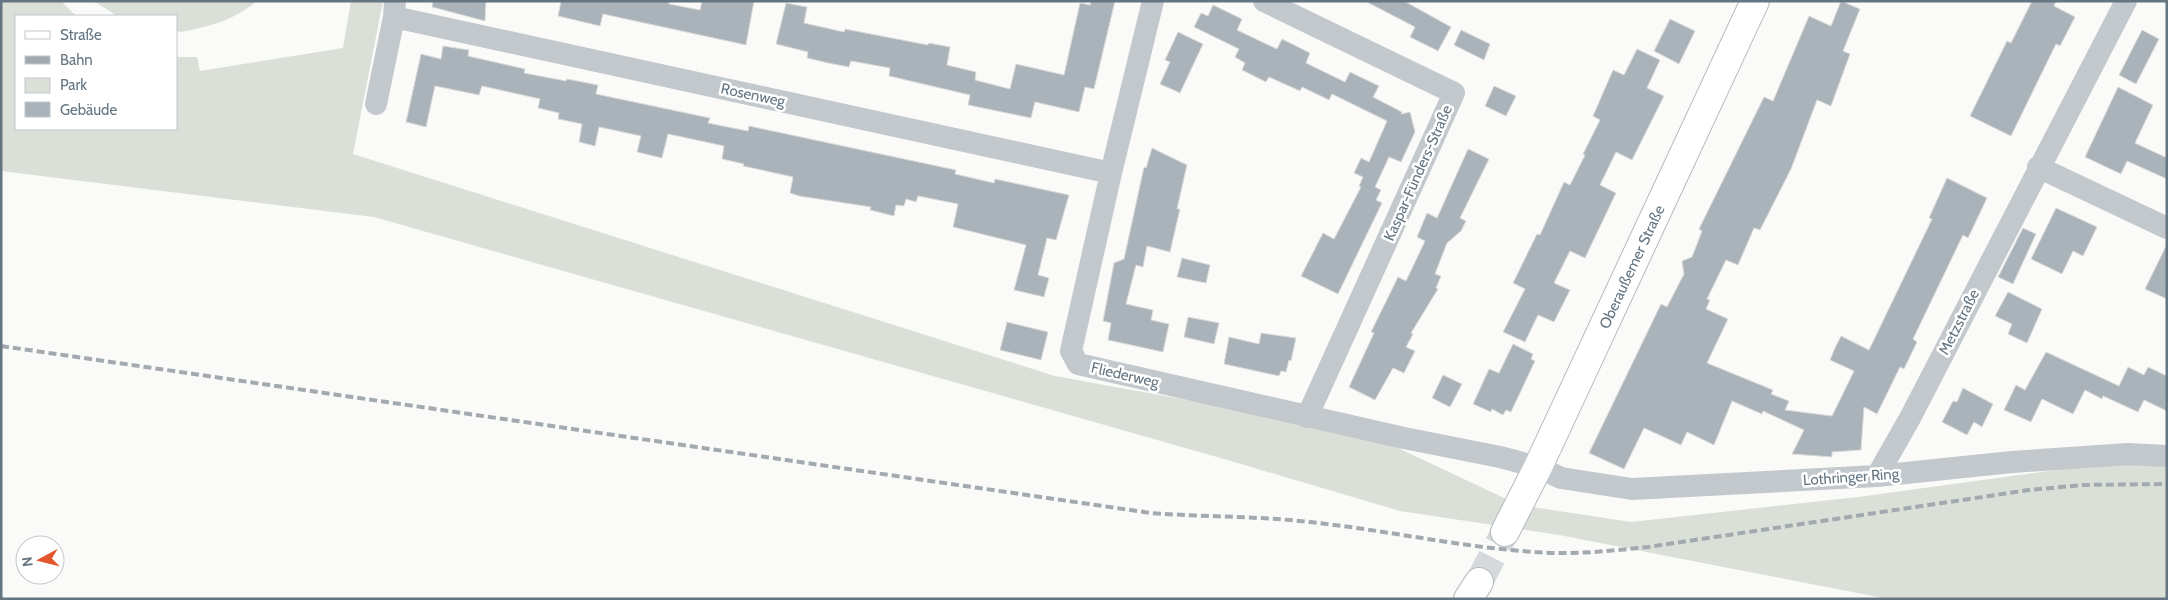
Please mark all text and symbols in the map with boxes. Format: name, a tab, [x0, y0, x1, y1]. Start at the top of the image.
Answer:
legend	[15, 15, 178, 130]
text: Straße	[60, 26, 102, 44]
text: Bahn	[60, 51, 93, 69]
text: Park	[60, 76, 87, 94]
street label: Rosenweg	[719, 79, 787, 111]
text: Gebäude	[60, 101, 117, 119]
street label: Kaspar-Fünders-Straße	[1380, 102, 1456, 244]
street label: Oberaußemer Straße	[1595, 202, 1669, 332]
street label: Metzstraße	[1935, 286, 1983, 358]
street label: Fliederweg	[1089, 358, 1161, 392]
street label: Lothringer Ring	[1802, 465, 1900, 489]
north arrow	[15, 535, 65, 585]
text: N	[18, 556, 37, 568]

